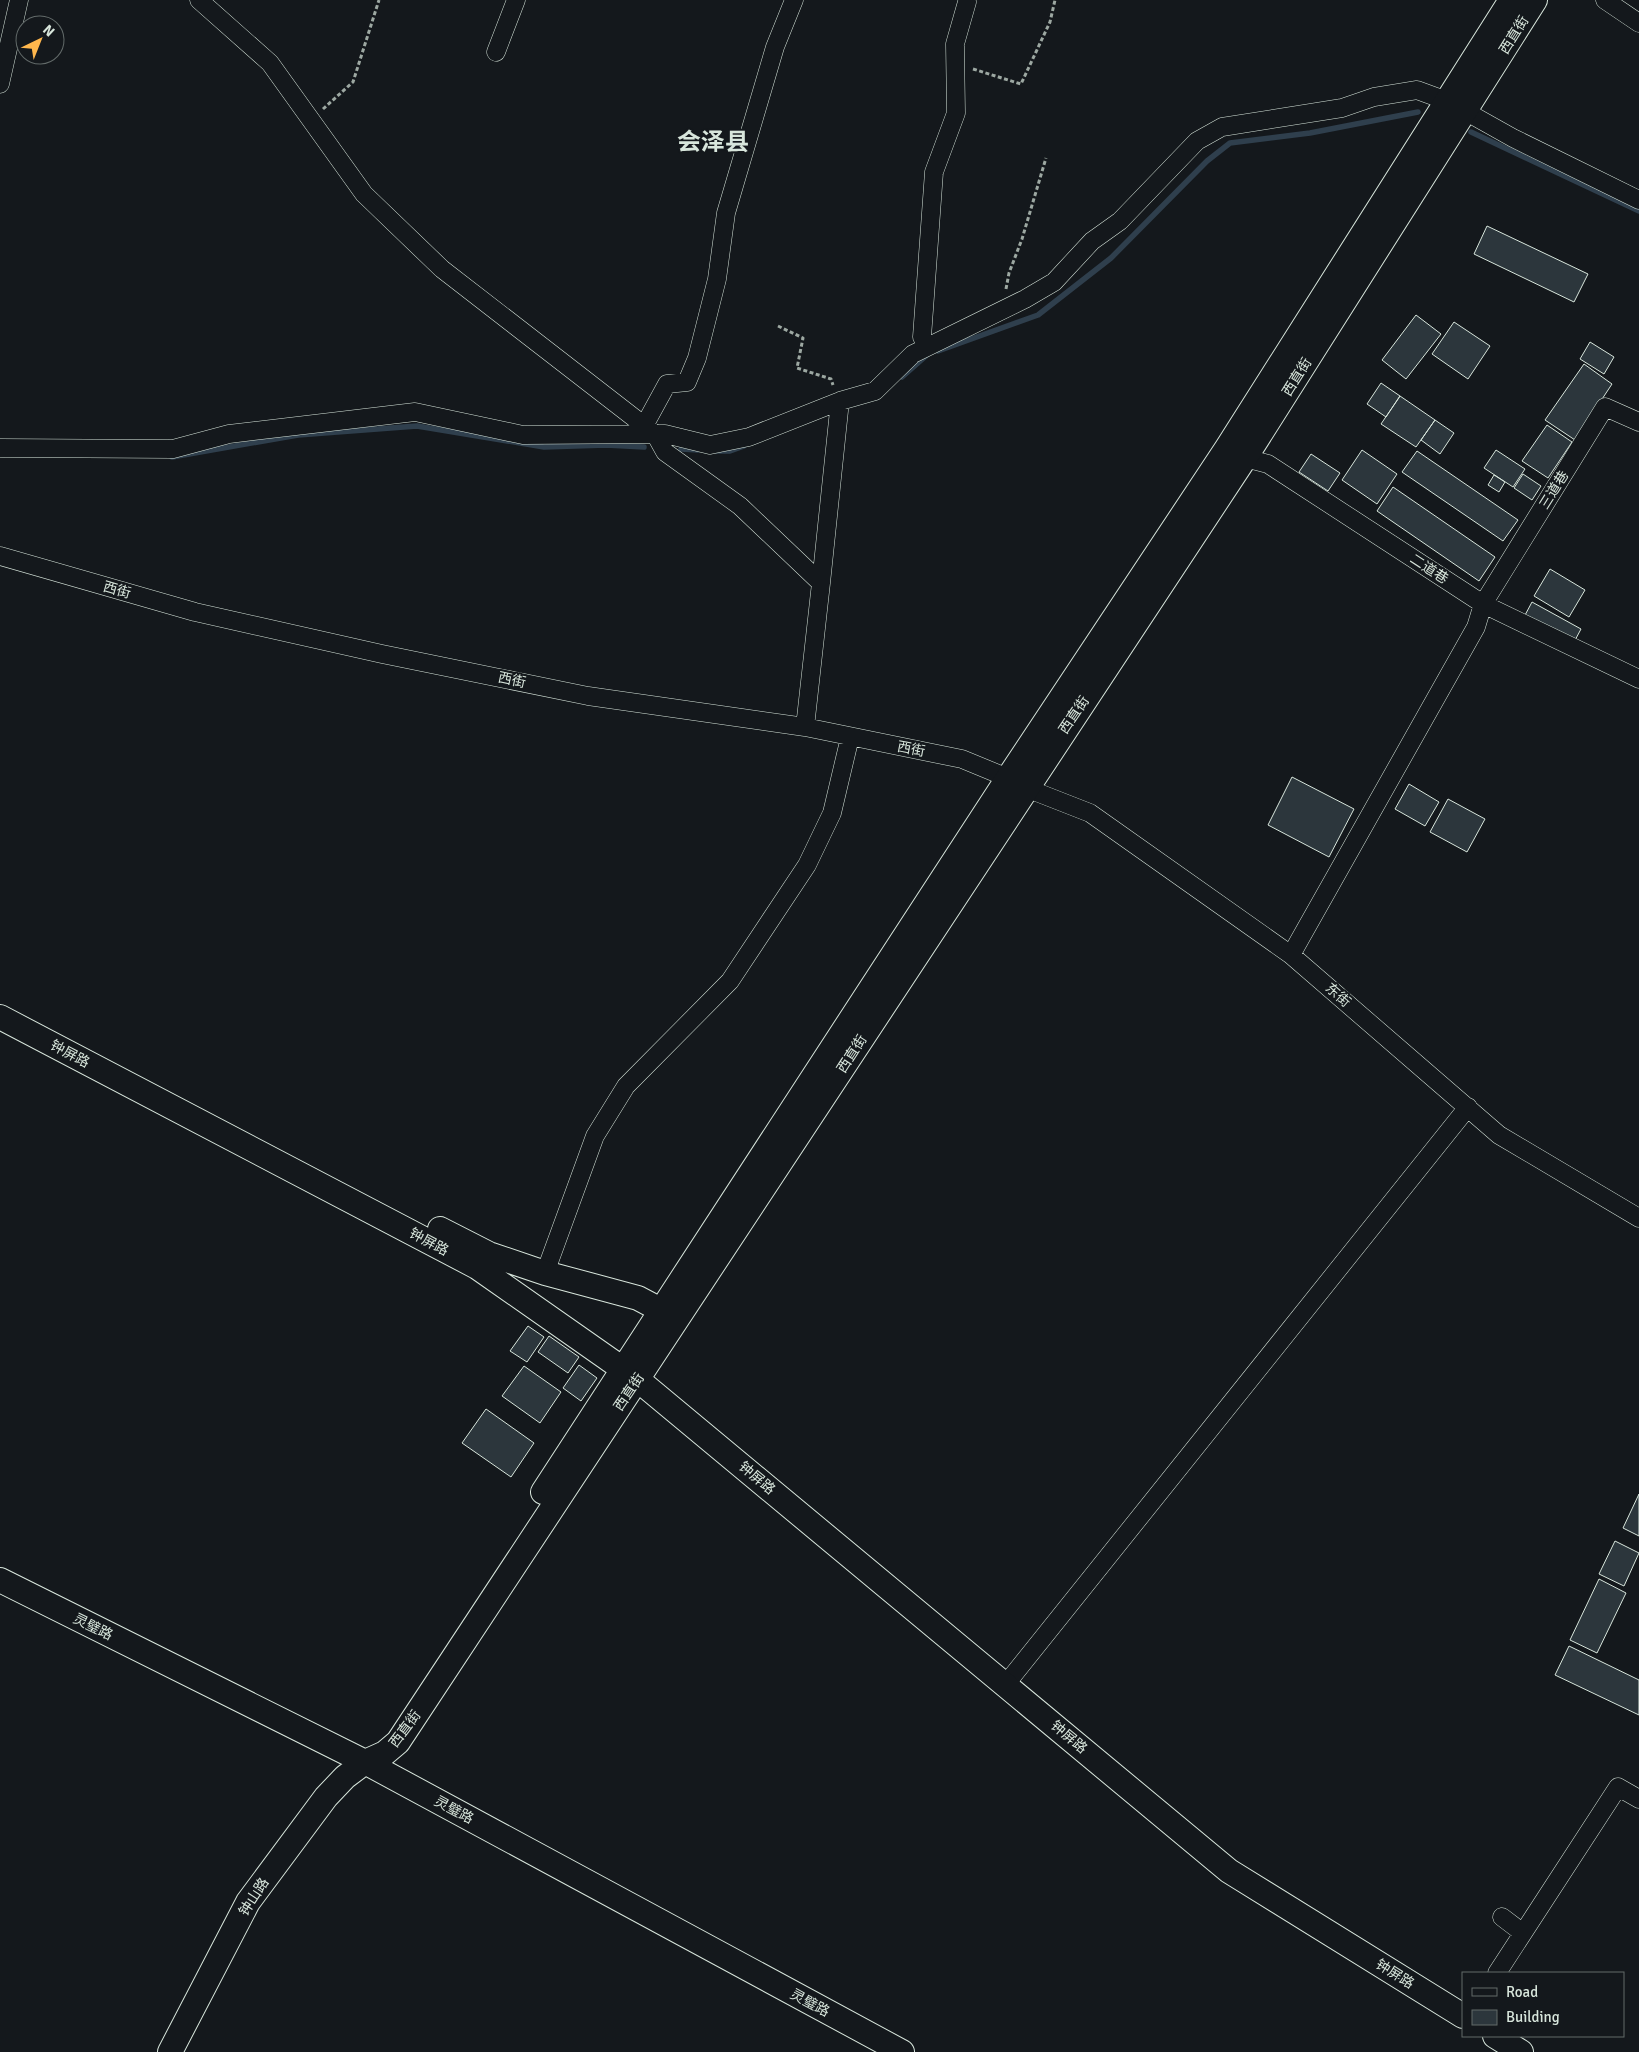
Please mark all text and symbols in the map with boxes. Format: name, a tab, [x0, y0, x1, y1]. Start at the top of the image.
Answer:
street label: 西直街	[1496, 13, 1532, 57]
north arrow	[15, 15, 65, 65]
text: N	[39, 21, 58, 40]
district label: 会泽县	[677, 127, 749, 157]
street label: 西直街	[1279, 355, 1315, 399]
street label: 三道巷	[1536, 468, 1572, 512]
street label: 二道巷	[1407, 550, 1451, 588]
street label: 西街	[101, 578, 133, 602]
street label: 西街	[497, 669, 527, 691]
street label: 西直街	[1055, 693, 1093, 737]
street label: 西街	[896, 738, 926, 760]
street label: 东街	[1322, 979, 1354, 1011]
street label: 西直街	[833, 1032, 871, 1076]
street label: 钟屏路	[47, 1037, 93, 1071]
street label: 钟屏路	[406, 1225, 452, 1259]
street label: 西直街	[610, 1370, 648, 1414]
street label: 钟屏路	[735, 1458, 779, 1498]
street label: 灵璧路	[70, 1610, 116, 1644]
street label: 西直街	[386, 1707, 424, 1751]
street label: 钟屏路	[1047, 1717, 1091, 1757]
street label: 灵璧路	[431, 1793, 477, 1827]
street label: 钟山路	[235, 1875, 273, 1919]
street label: 钟屏路	[1373, 1956, 1417, 1992]
legend	[1462, 1972, 1624, 2037]
text: Road	[1506, 1983, 1538, 2001]
street label: 灵璧路	[787, 1986, 833, 2020]
text: Building	[1506, 2008, 1560, 2026]

